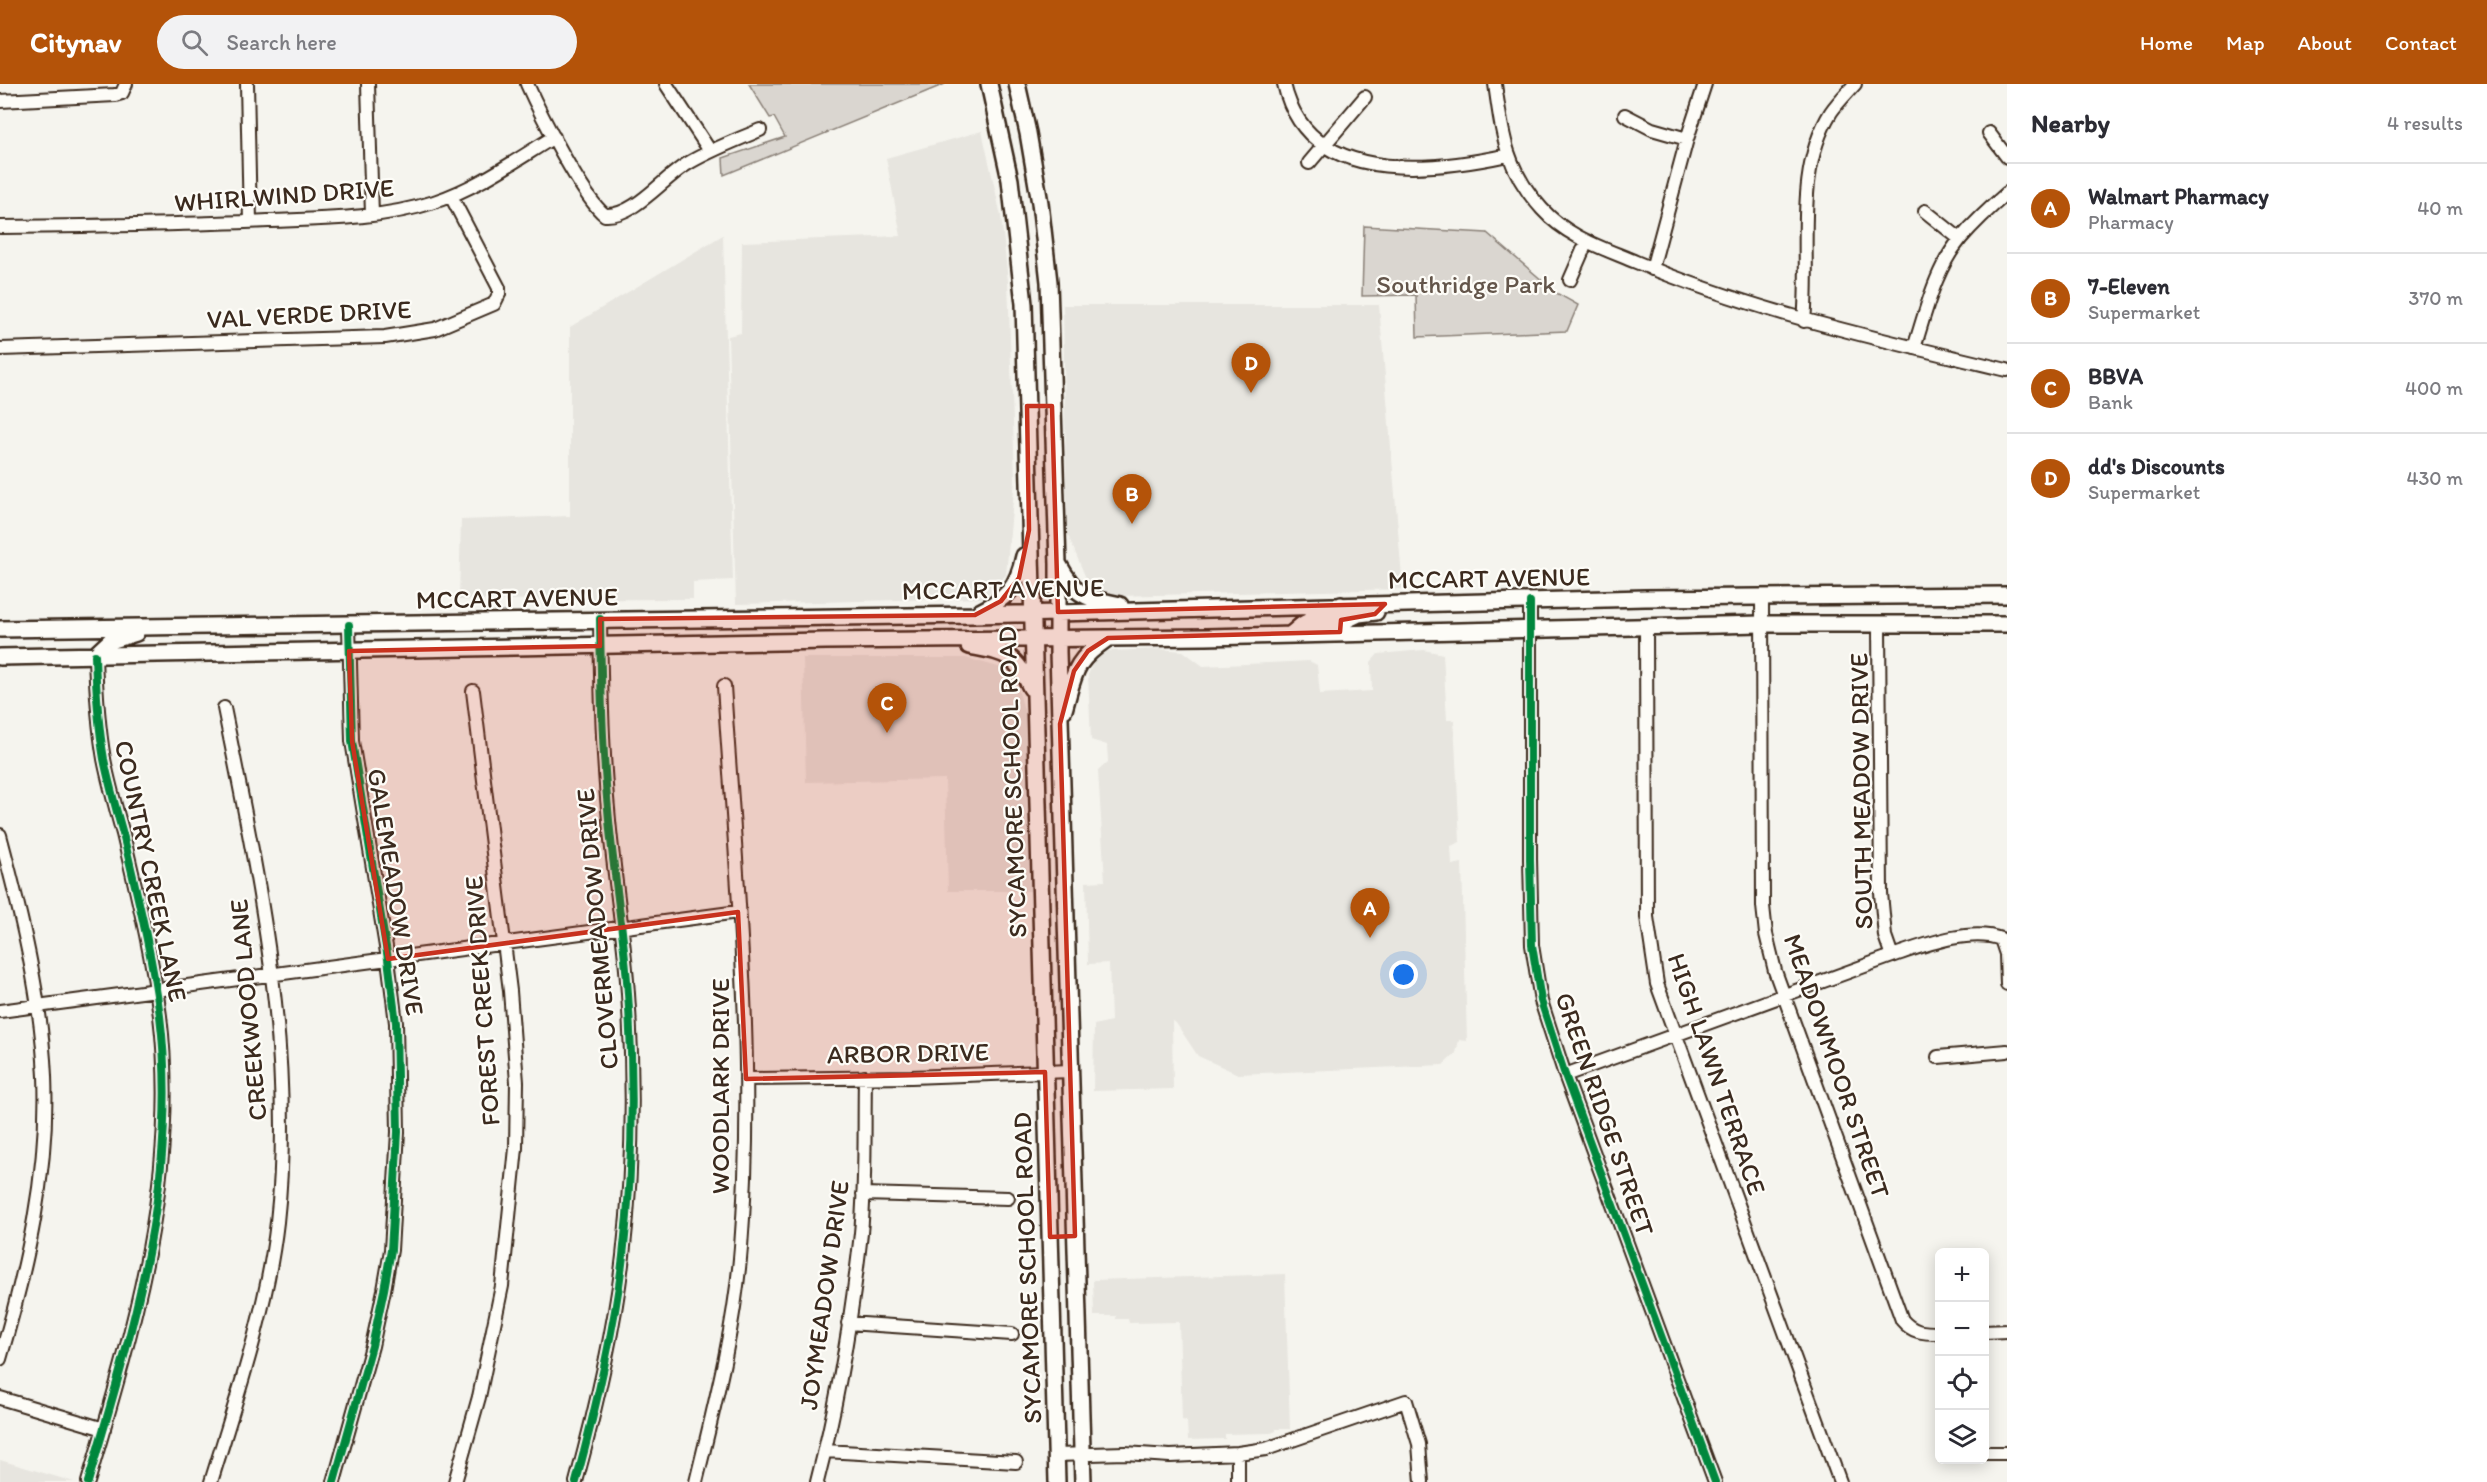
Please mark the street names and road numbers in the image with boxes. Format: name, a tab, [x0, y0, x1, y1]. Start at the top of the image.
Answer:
street label: WHIRLWIND DRIVE	[173, 171, 395, 219]
street label: VAL VERDE DRIVE	[206, 293, 412, 335]
street label: MCCART AVENUE	[1388, 560, 1590, 596]
street label: MCCART AVENUE	[902, 571, 1104, 607]
street label: MCCART AVENUE	[416, 580, 618, 616]
street label: SYCAMORE SCHOOL ROAD	[991, 626, 1033, 938]
street label: SOUTH MEADOW DRIVE	[1843, 652, 1879, 930]
street label: COUNTRY CREEK LANE	[108, 737, 194, 1005]
street label: GALEMEADOW DRIVE	[361, 766, 431, 1018]
street label: CLOVERMEADOW DRIVE	[569, 787, 625, 1071]
street label: FOREST CREEK DRIVE	[457, 875, 507, 1127]
street label: CREEKWOOD LANE	[222, 898, 274, 1122]
street label: MEADOWMOOR STREET	[1777, 930, 1897, 1203]
street label: HIGH LAWN TERRACE	[1661, 949, 1773, 1199]
street label: WOODLARK DRIVE	[704, 978, 736, 1194]
street label: GREEN RIDGE STREET	[1548, 988, 1662, 1240]
street label: ARBOR DRIVE	[827, 1036, 989, 1070]
street label: SYCAMORE SCHOOL ROAD	[1006, 1112, 1048, 1424]
street label: JOYMEADOW DRIVE	[792, 1178, 856, 1412]

